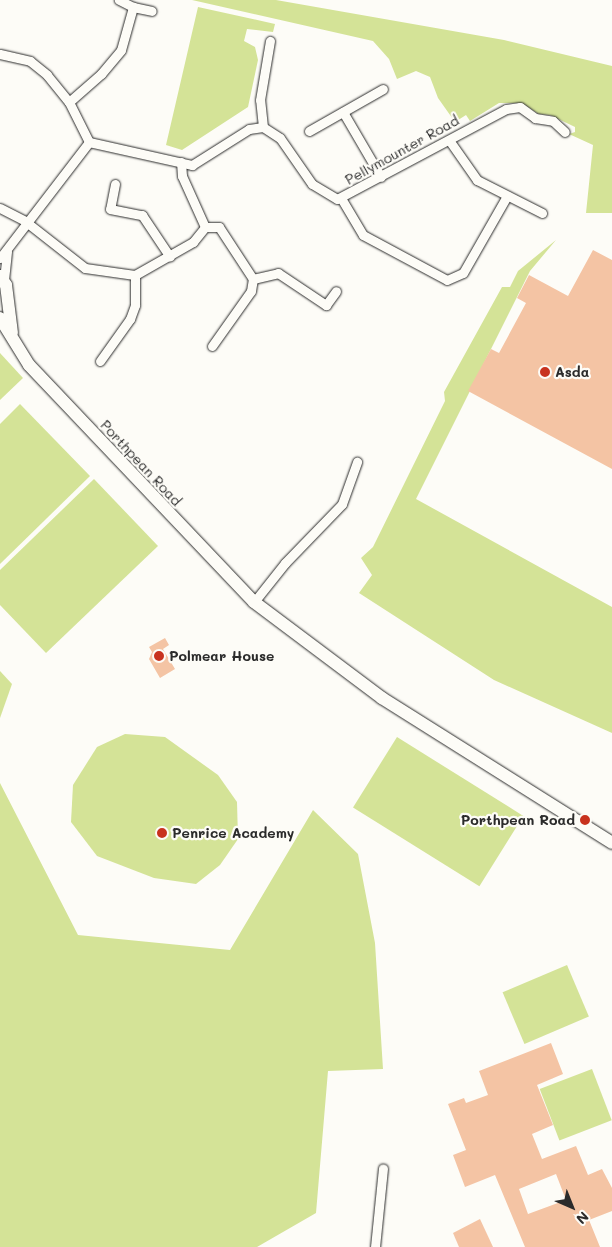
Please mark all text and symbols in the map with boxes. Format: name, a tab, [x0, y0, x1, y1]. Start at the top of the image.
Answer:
street label: Pellymounter Road	[342, 112, 462, 188]
place label: Asda	[555, 364, 589, 380]
marker: Asda	[539, 366, 551, 378]
street label: Porthpean Road	[97, 417, 185, 509]
place label: Polmear House	[169, 648, 274, 664]
marker: Polmear House	[153, 650, 165, 662]
place label: Porthpean Road	[461, 812, 575, 828]
marker: Porthpean Road	[579, 814, 591, 826]
place label: Penrice Academy	[172, 825, 294, 841]
marker: Penrice Academy	[156, 827, 168, 839]
north arrow	[547, 1182, 597, 1232]
text: N	[572, 1208, 593, 1229]

